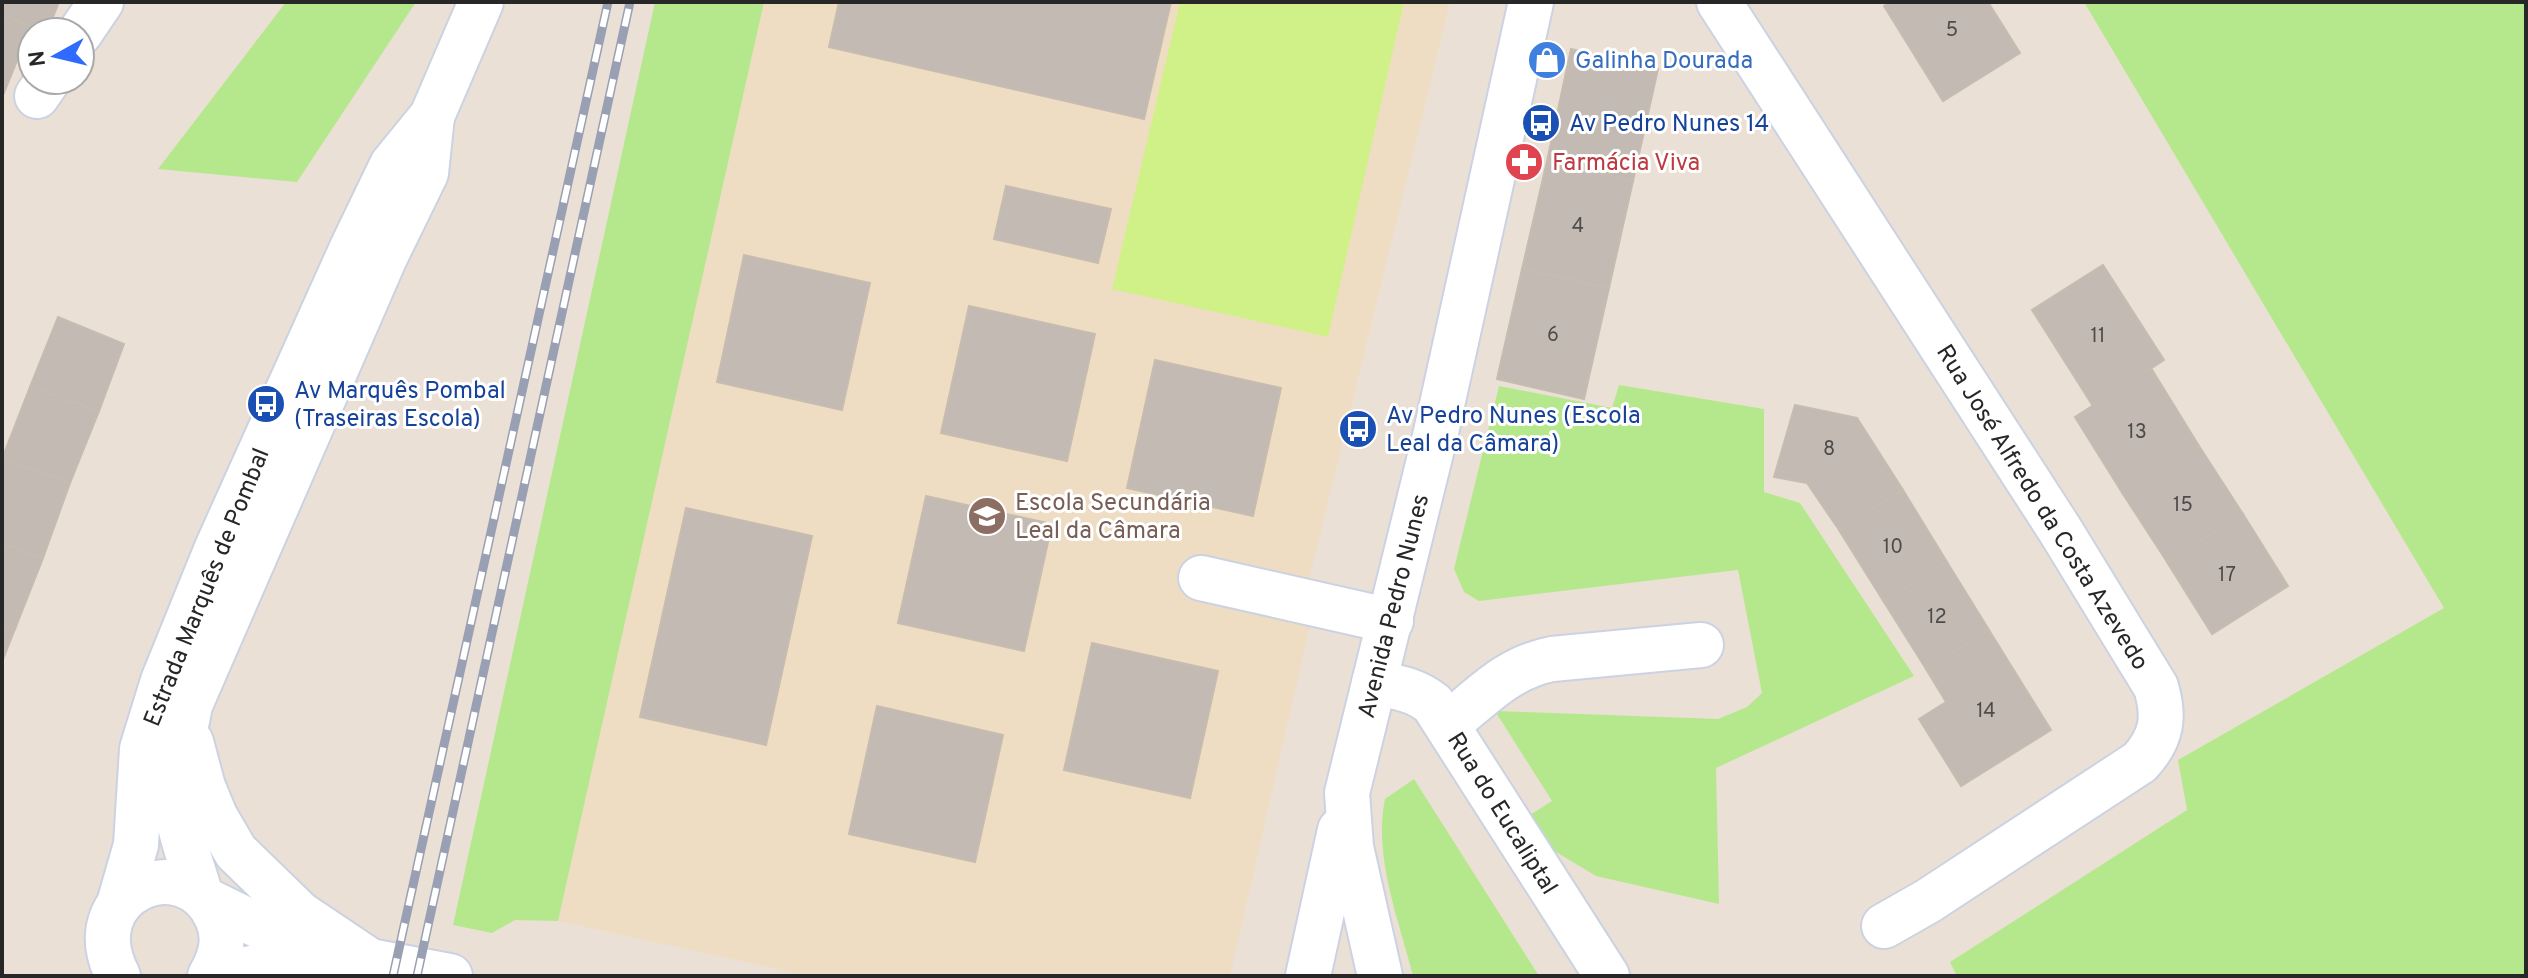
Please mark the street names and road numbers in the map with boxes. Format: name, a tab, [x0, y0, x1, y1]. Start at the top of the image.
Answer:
street label: Rua José Alfredo da Costa Azevedo	[1928, 340, 2154, 676]
street label: Estrada Marquês de Pombal	[138, 444, 277, 731]
street label: Avenida Pedro Nunes	[1353, 491, 1437, 722]
street label: Rua do Eucaliptal	[1439, 727, 1563, 901]

